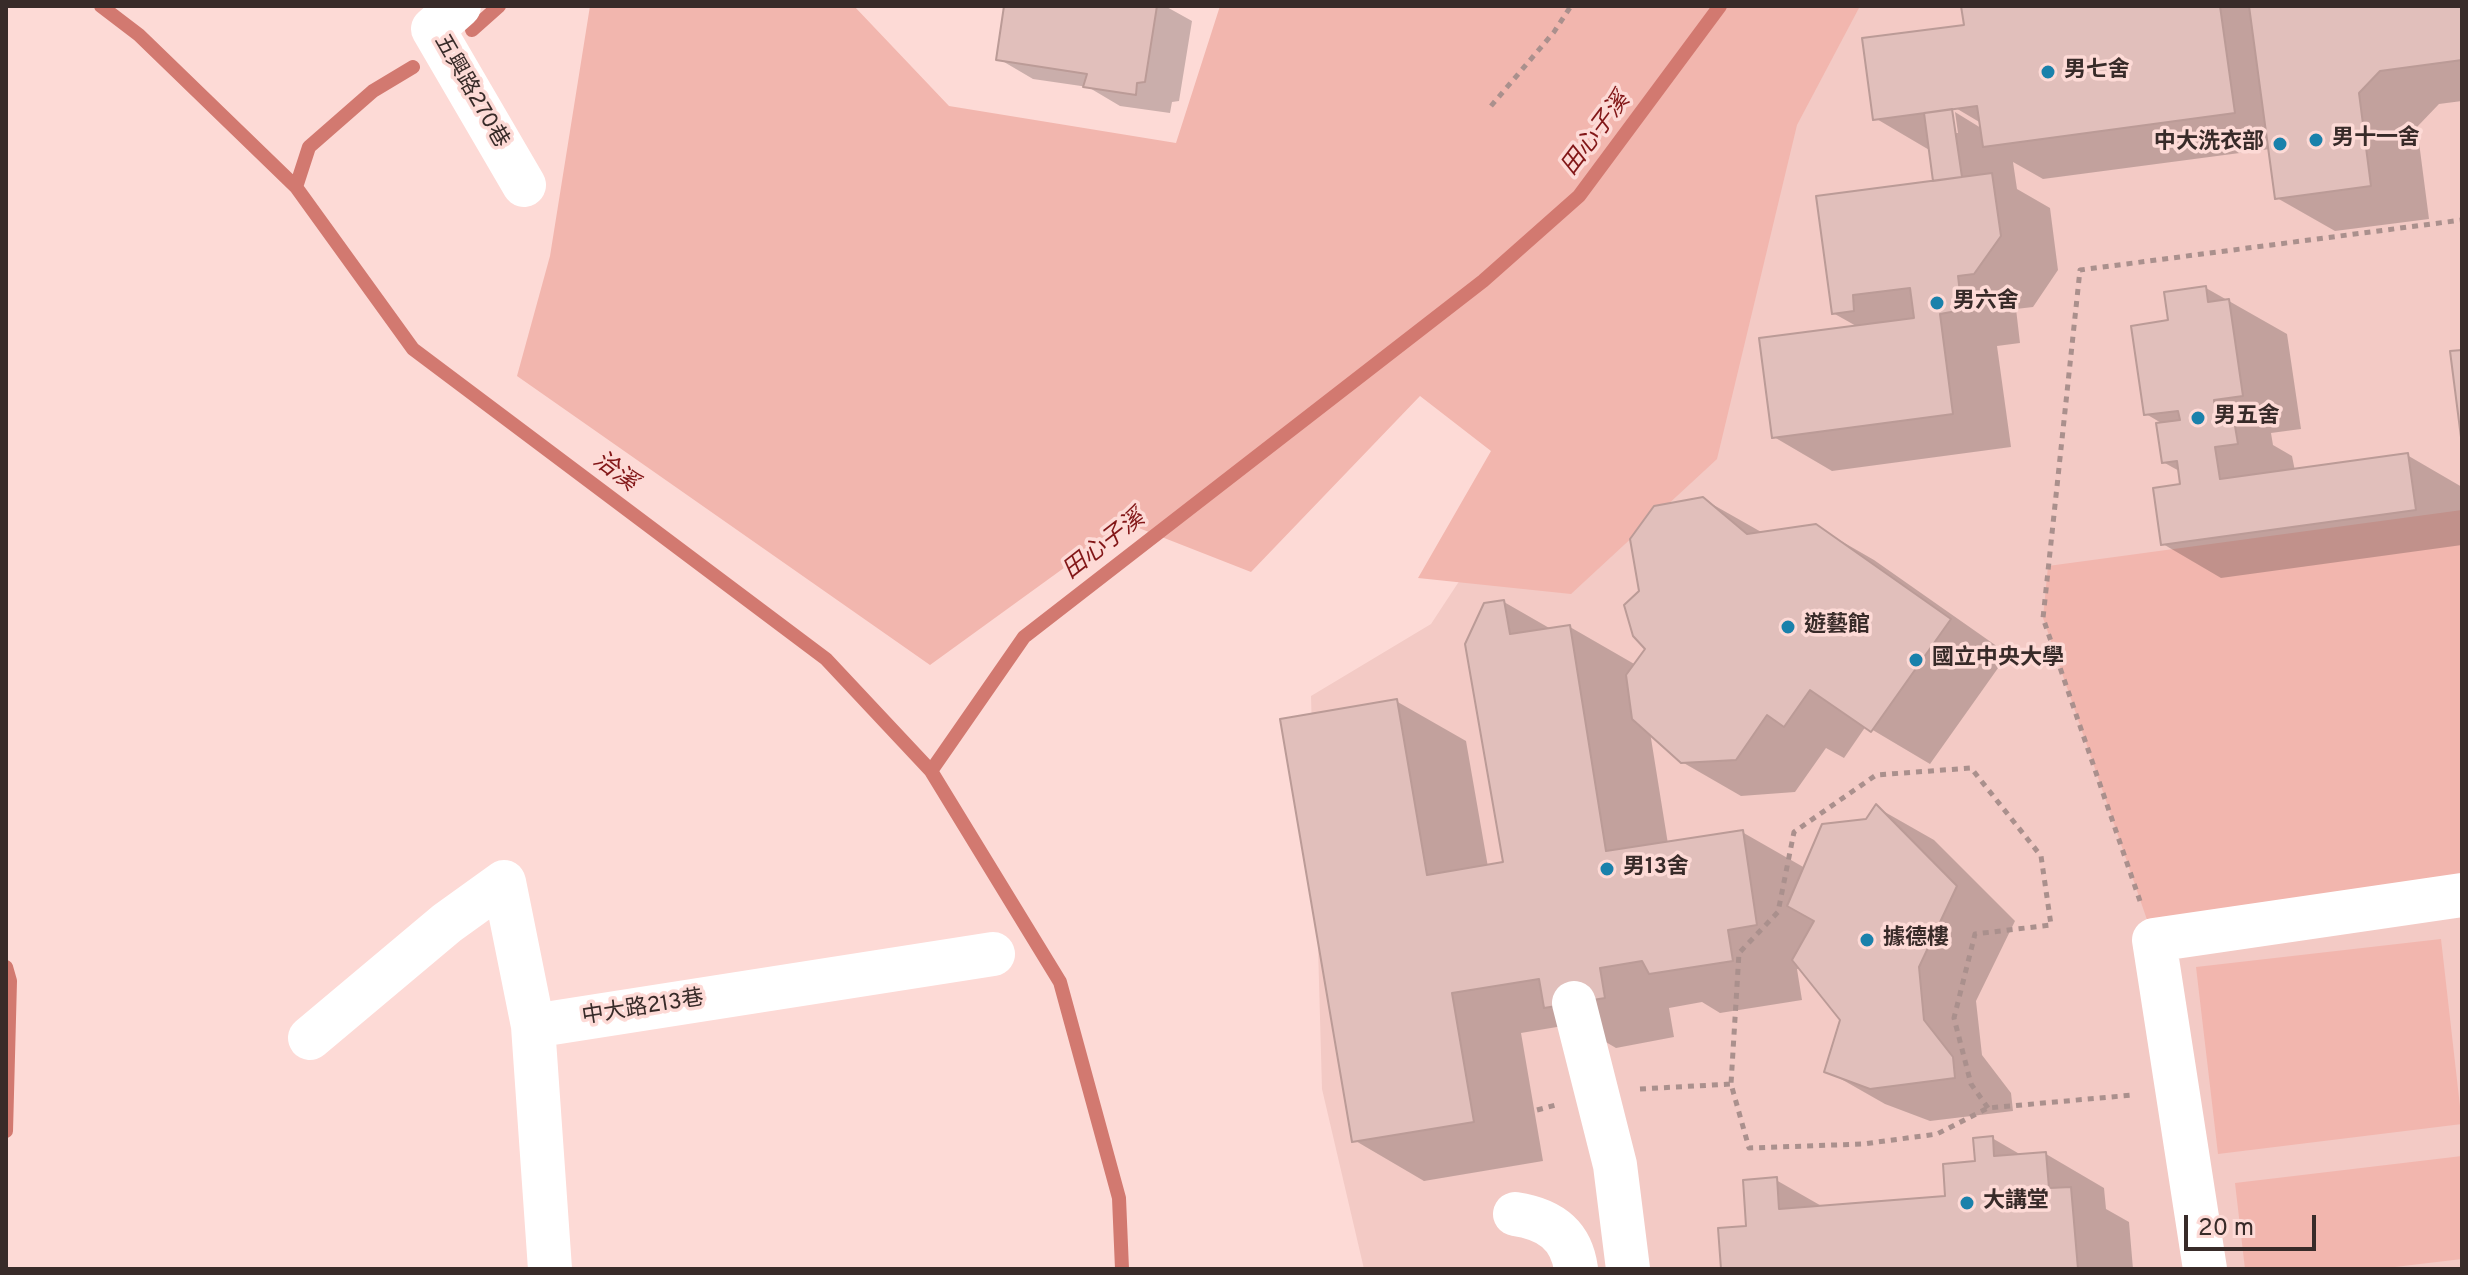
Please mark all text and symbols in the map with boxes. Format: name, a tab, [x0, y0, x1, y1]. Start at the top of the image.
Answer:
street label: 五興路270巷	[427, 31, 513, 153]
place label: 男七舍	[2064, 59, 2130, 85]
marker: 男七舍	[2039, 63, 2057, 81]
water label: 田心子溪	[1557, 88, 1637, 182]
place label: 男十一舍	[2332, 127, 2420, 153]
place label: 中大洗衣部	[2154, 131, 2264, 157]
marker: 男十一舍	[2307, 131, 2325, 149]
marker: 中大洗衣部	[2271, 135, 2289, 153]
place label: 男六舍	[1953, 290, 2019, 316]
marker: 男六舍	[1928, 294, 1946, 312]
place label: 男五舍	[2214, 405, 2280, 431]
marker: 男五舍	[2189, 409, 2207, 427]
water label: 洽溪	[586, 447, 642, 499]
water label: 田心子溪	[1058, 505, 1152, 587]
place label: 遊藝館	[1804, 614, 1870, 640]
marker: 遊藝館	[1779, 618, 1797, 636]
place label: 國立中央大學	[1932, 647, 2064, 673]
marker: 國立中央大學	[1907, 651, 1925, 669]
place label: 男13舍	[1623, 856, 1689, 882]
marker: 男13舍	[1598, 860, 1616, 878]
place label: 據德樓	[1883, 927, 1949, 953]
marker: 據德樓	[1858, 931, 1876, 949]
street label: 中大路213巷	[580, 986, 706, 1032]
place label: 大講堂	[1983, 1190, 2049, 1216]
marker: 大講堂	[1958, 1194, 1976, 1212]
scale bar	[2188, 1199, 2320, 1249]
text: 20 m	[2198, 1214, 2254, 1244]

